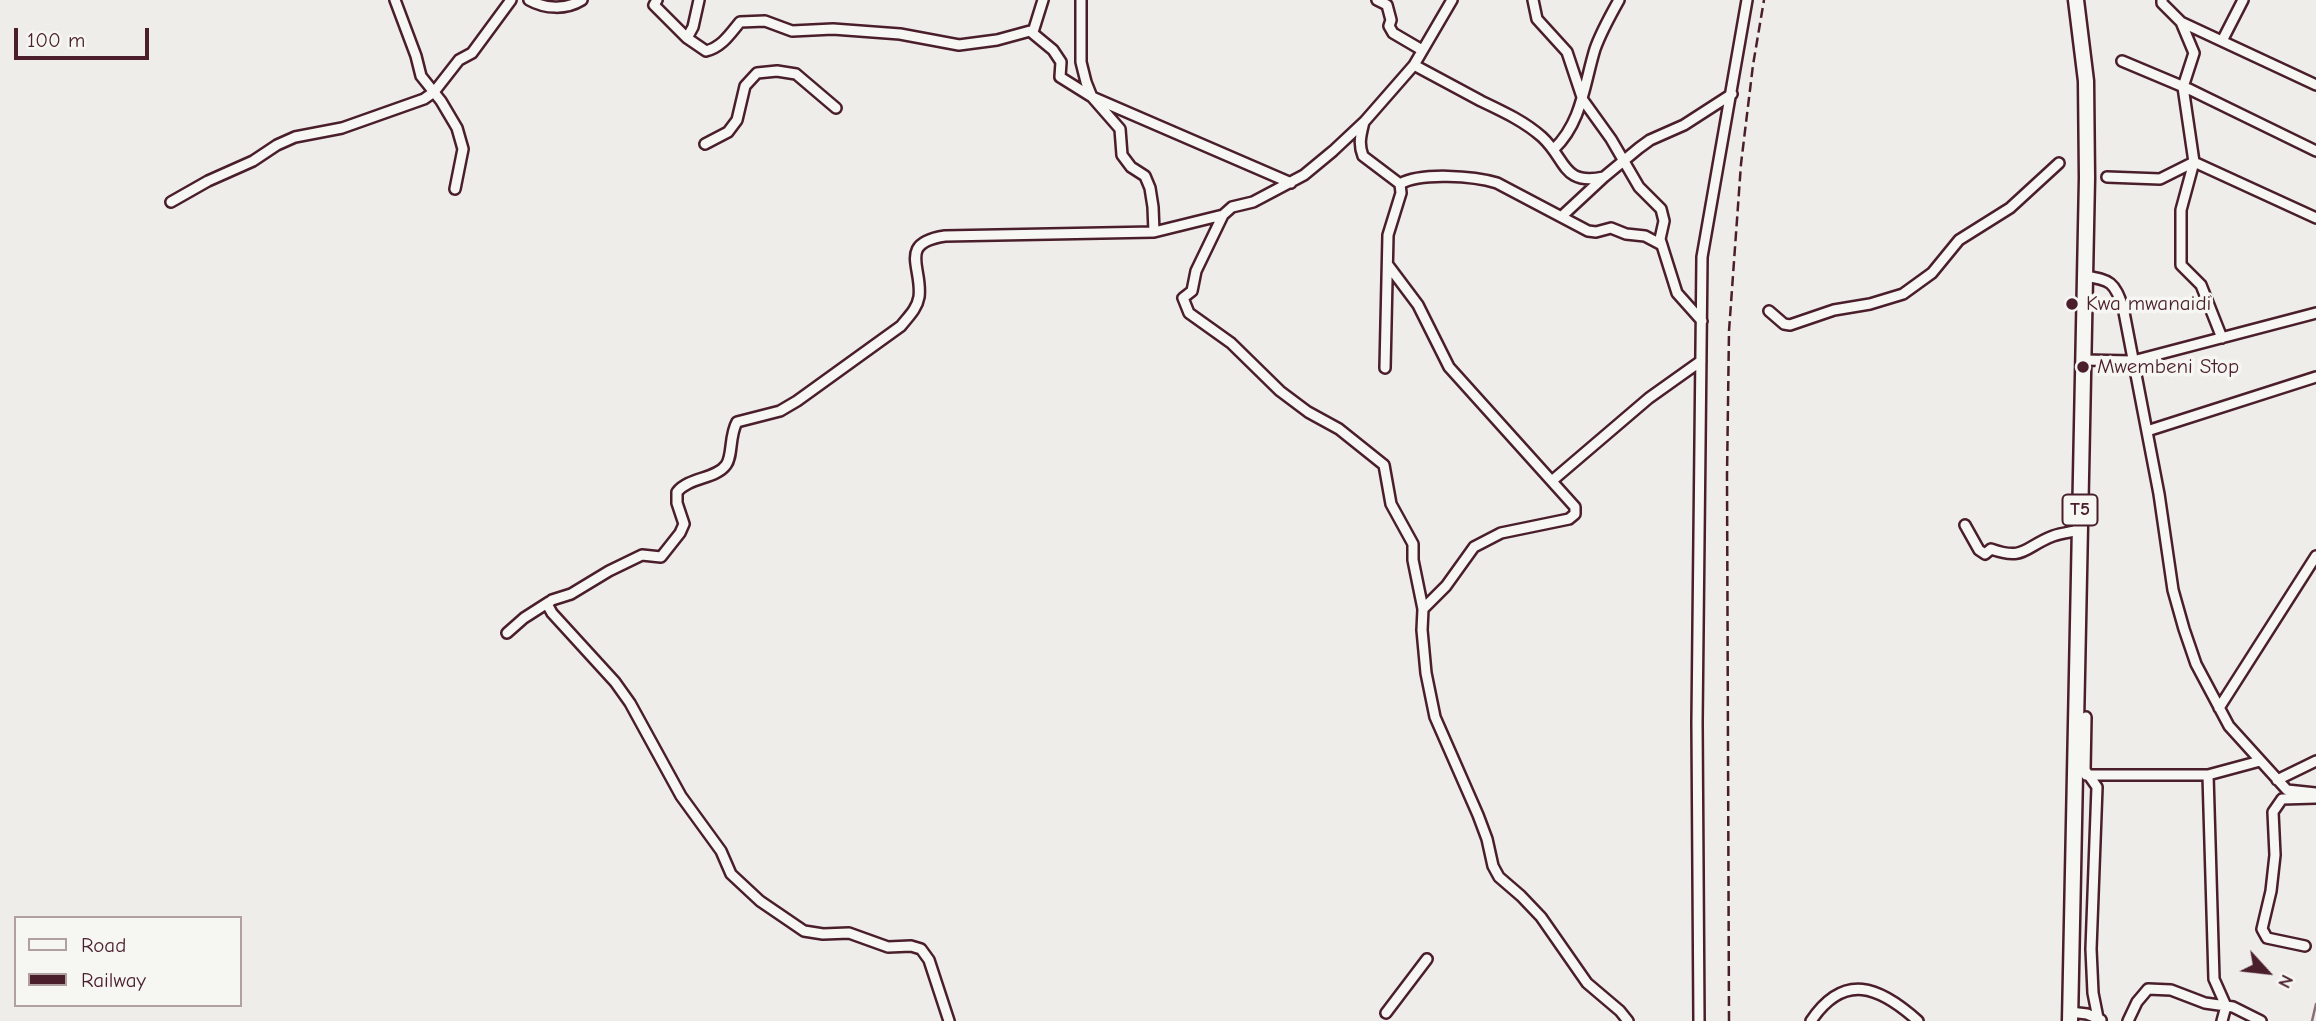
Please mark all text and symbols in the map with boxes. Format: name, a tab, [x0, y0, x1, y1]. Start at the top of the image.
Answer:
scale bar	[18, 14, 152, 58]
text: 100 m	[27, 28, 85, 52]
place label: Kwa mwanaidi	[2086, 291, 2211, 317]
marker: Kwa mwanaidi	[2064, 296, 2080, 312]
place label: Mwembeni Stop	[2097, 354, 2239, 380]
marker: Mwembeni Stop	[2075, 359, 2091, 375]
road number: T5	[2062, 495, 2098, 526]
legend	[14, 916, 242, 1007]
text: Road	[81, 933, 126, 957]
north arrow	[2232, 937, 2302, 1007]
text: Railway	[81, 968, 146, 992]
text: N	[2273, 971, 2298, 992]

